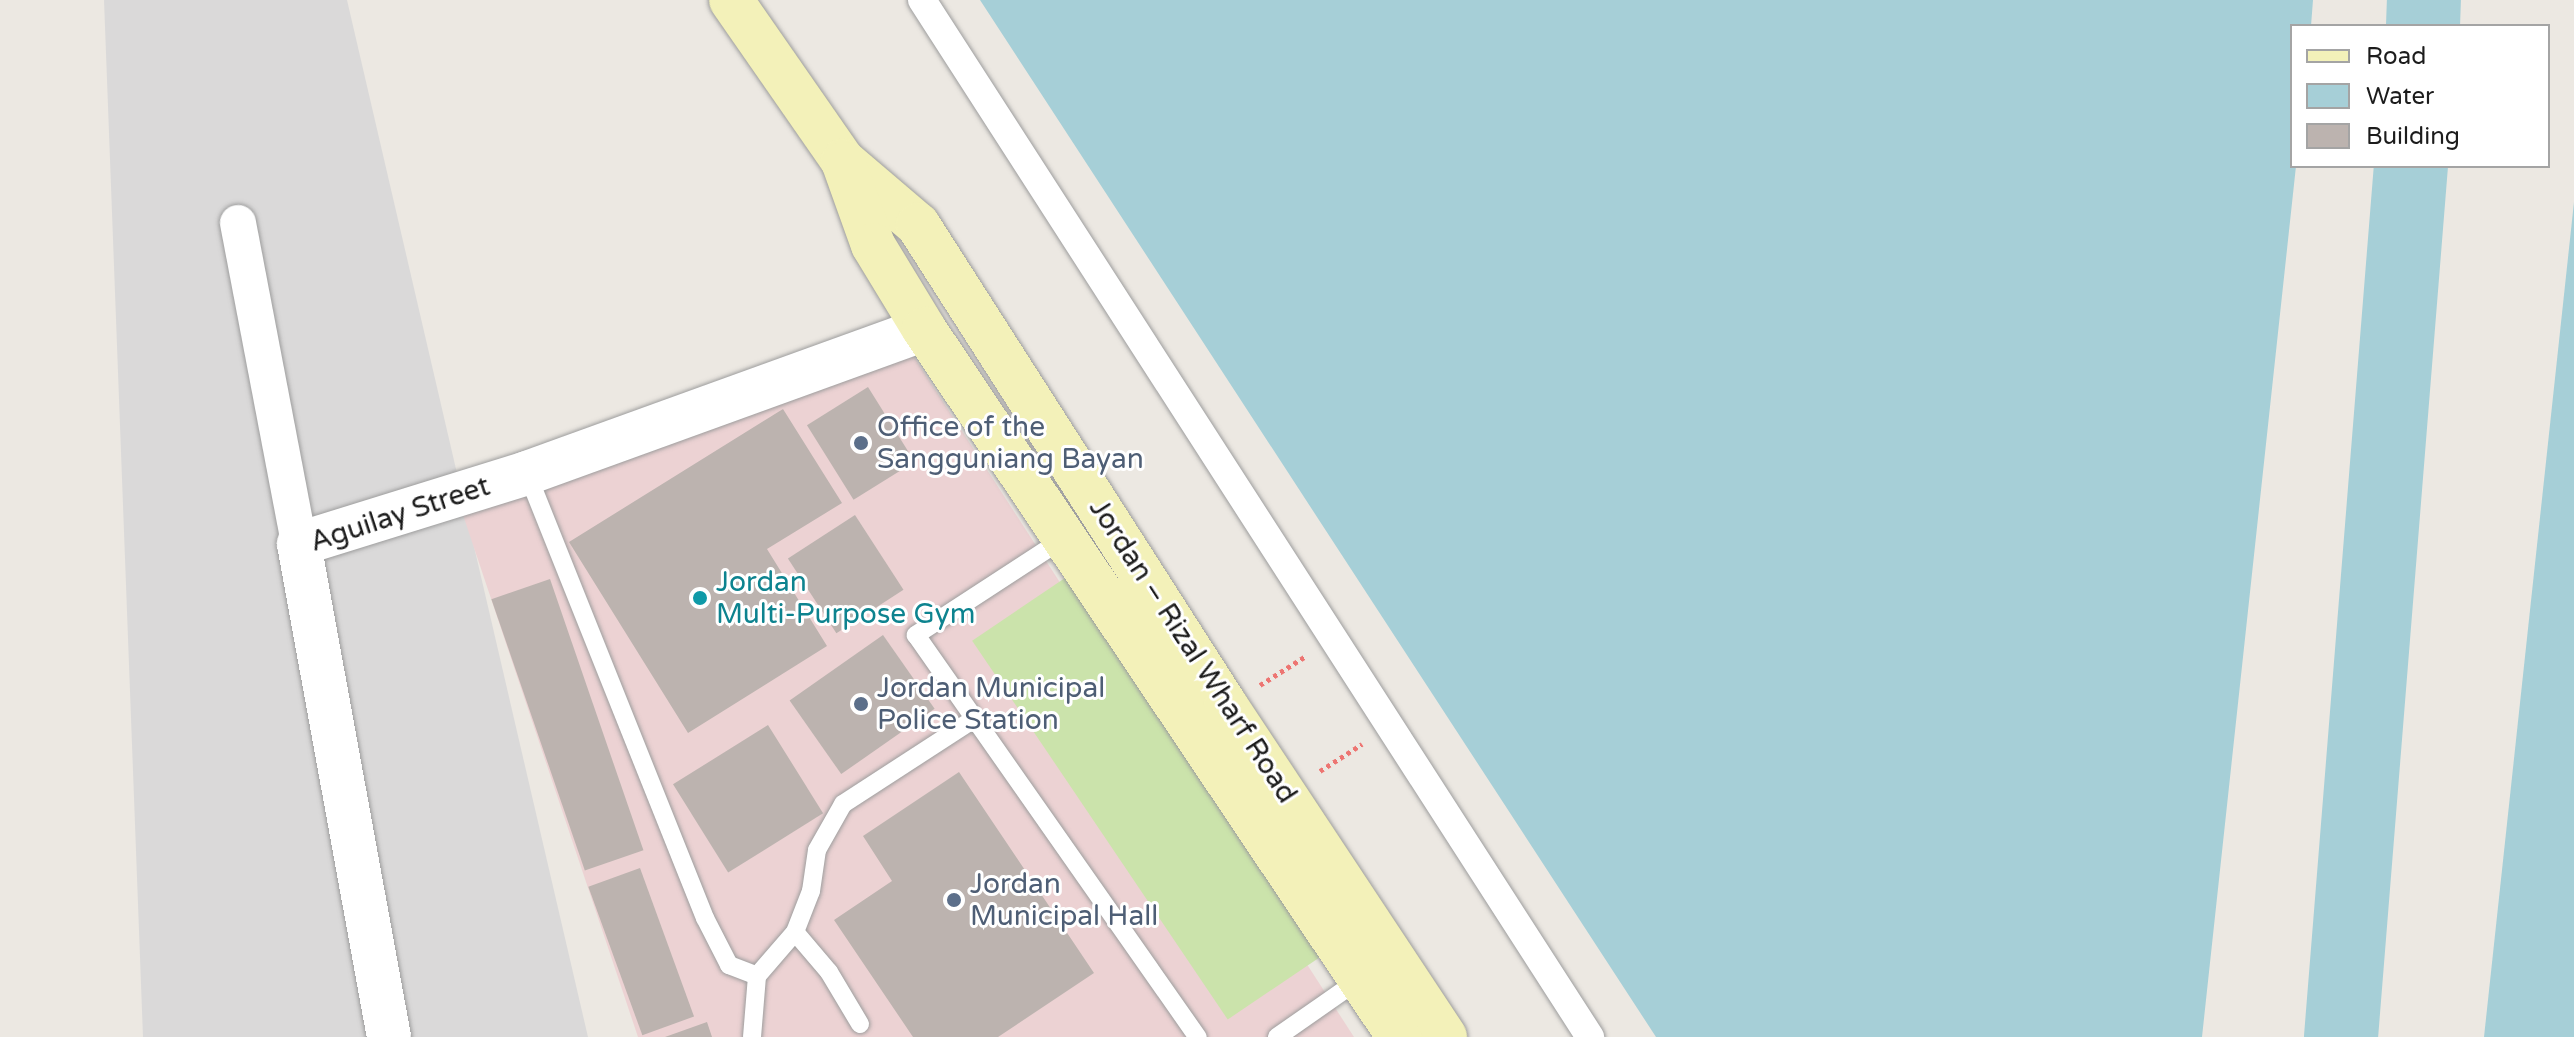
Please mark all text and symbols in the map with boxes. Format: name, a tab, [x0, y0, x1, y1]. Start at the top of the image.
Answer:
legend	[2290, 24, 2550, 168]
text: Road	[2366, 42, 2426, 71]
text: Water	[2366, 82, 2434, 111]
text: Building	[2366, 122, 2460, 151]
place label: Office of the Sangguniang Bayan	[877, 410, 1144, 476]
marker: Office of the Sangguniang Bayan	[852, 434, 870, 452]
street label: Aguilay Street	[306, 469, 494, 559]
street label: Jordan – Rizal Wharf Road	[1082, 493, 1304, 809]
place label: Jordan Multi-Purpose Gym	[716, 565, 975, 631]
marker: Jordan Multi-Purpose Gym	[691, 589, 709, 607]
place label: Jordan Municipal Police Station	[877, 671, 1105, 737]
marker: Jordan Municipal Police Station	[852, 695, 870, 713]
place label: Jordan Municipal Hall	[970, 867, 1158, 933]
marker: Jordan Municipal Hall	[945, 891, 963, 909]

